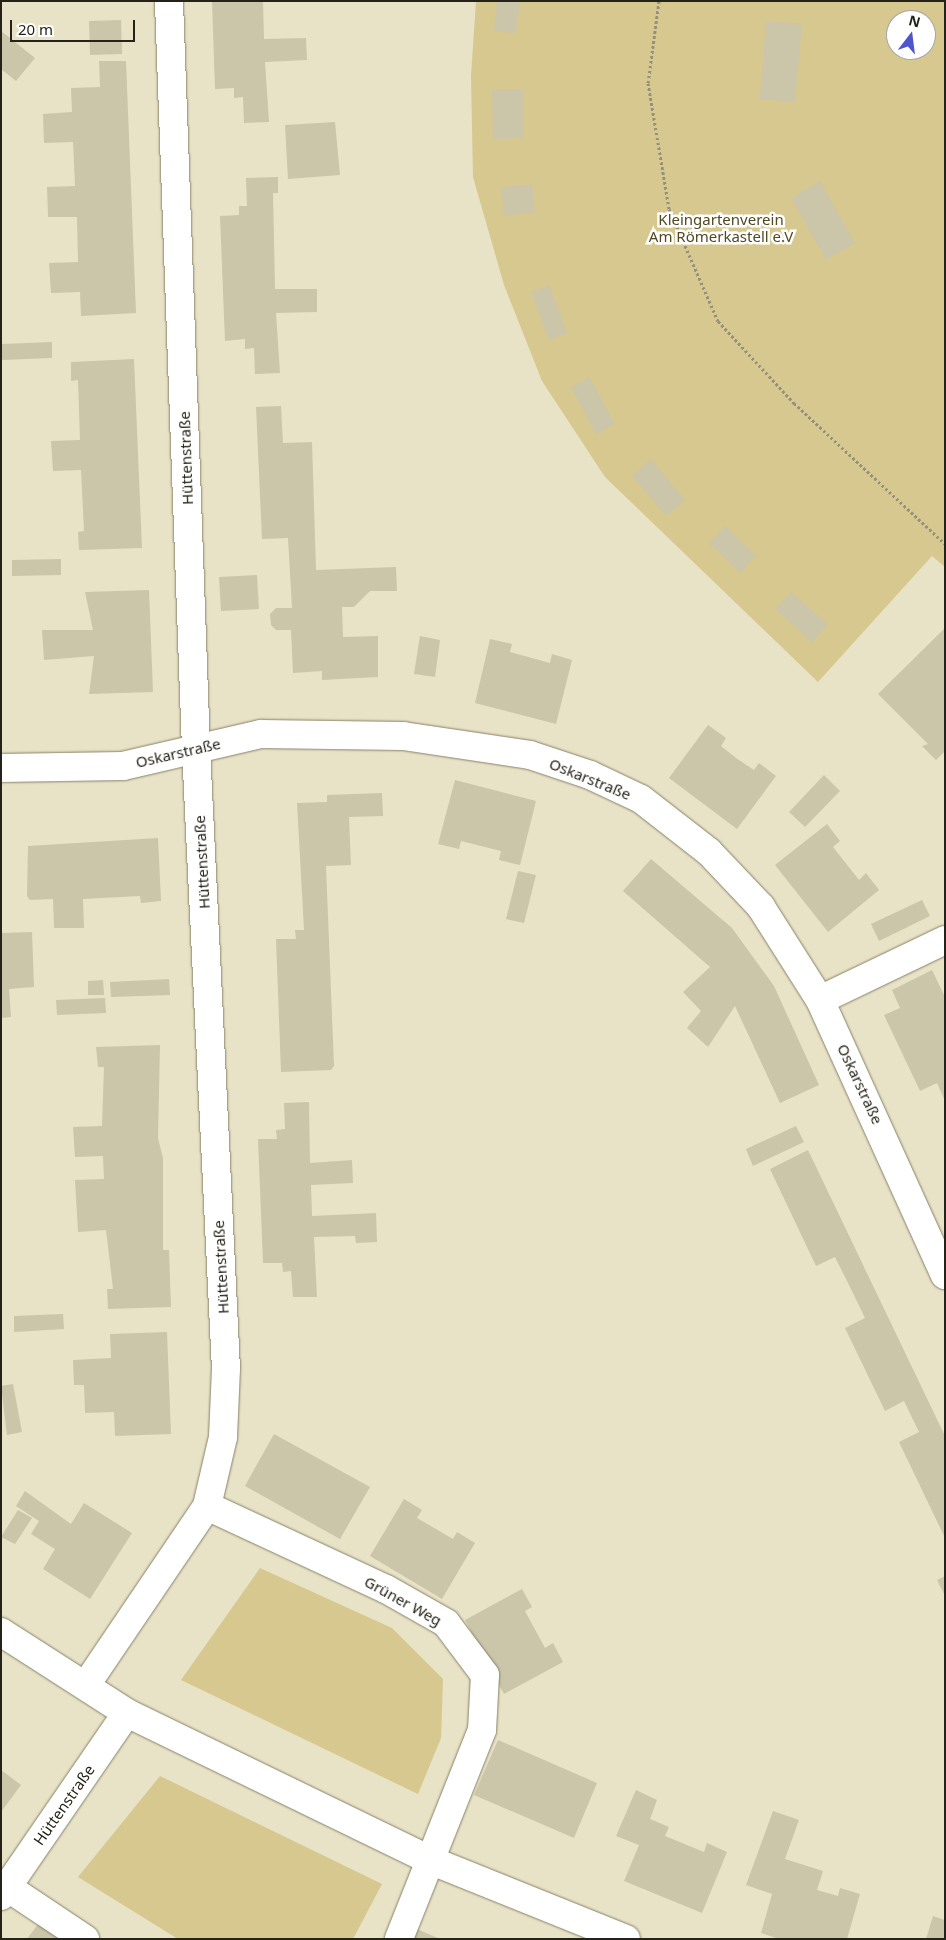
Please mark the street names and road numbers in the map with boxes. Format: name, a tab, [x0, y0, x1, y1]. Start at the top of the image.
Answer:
street label: Hüttenstraße	[175, 411, 197, 505]
street label: Oskarstraße	[134, 735, 222, 771]
street label: Oskarstraße	[547, 754, 633, 804]
street label: Hüttenstraße	[191, 815, 213, 909]
street label: Oskarstraße	[834, 1041, 886, 1127]
street label: Hüttenstraße	[210, 1220, 232, 1314]
street label: Grüner Weg	[361, 1572, 445, 1630]
street label: Hüttenstraße	[30, 1761, 98, 1849]

